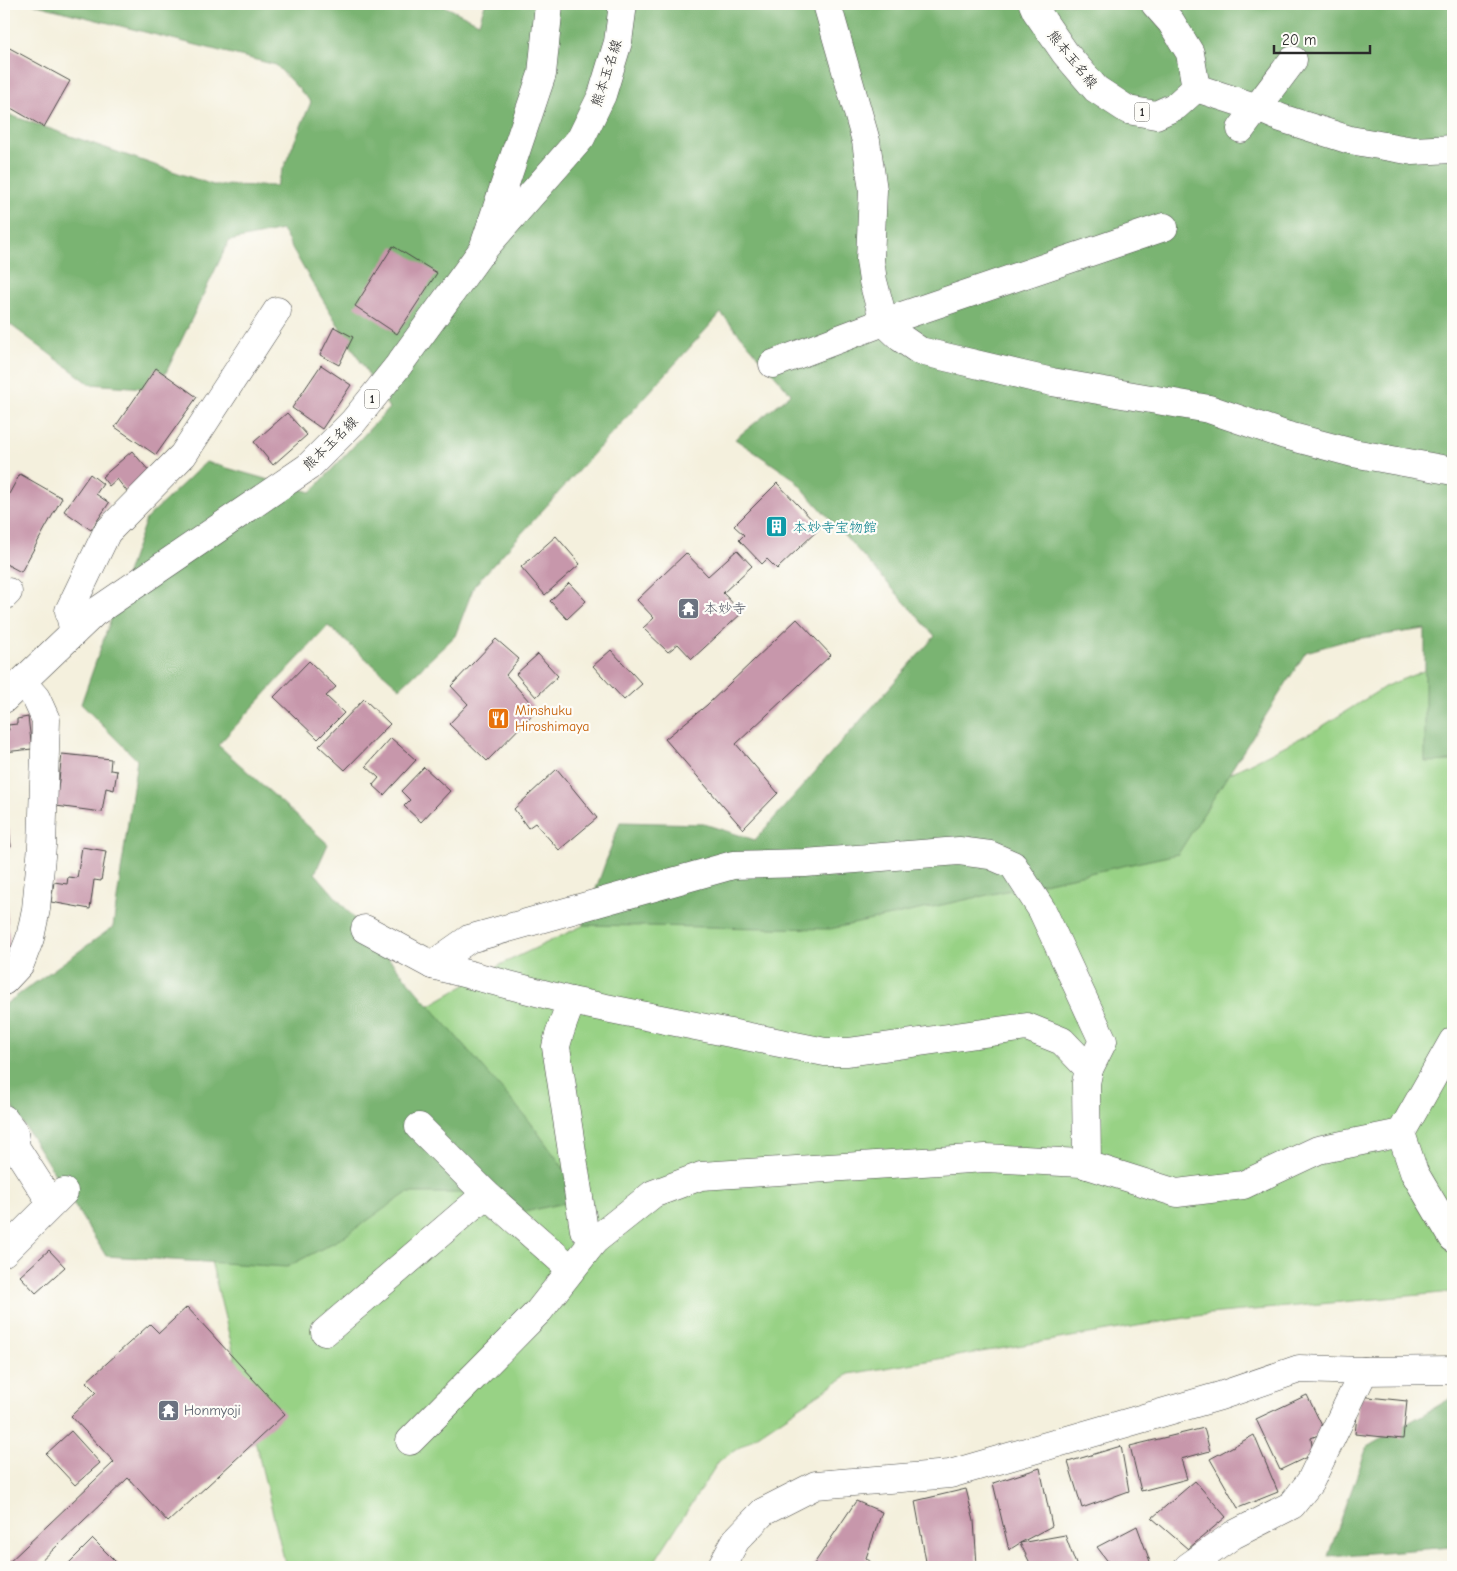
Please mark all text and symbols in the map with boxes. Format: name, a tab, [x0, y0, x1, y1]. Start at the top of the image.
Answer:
scale bar	[1274, 22, 1371, 54]
street label: 熊本玉名線	[1044, 27, 1101, 92]
text: 20 m	[1282, 31, 1316, 49]
street label: 熊本玉名線	[588, 37, 625, 109]
road number: 1	[1134, 102, 1150, 121]
road number: 1	[364, 389, 380, 408]
street label: 熊本玉名線	[299, 413, 361, 474]
building icon: 本妙寺宝物館	[765, 515, 789, 539]
place label: 本妙寺宝物館	[793, 519, 877, 536]
temple icon: 本妙寺	[676, 596, 700, 620]
place label: 本妙寺	[704, 600, 746, 617]
place label: Minshuku Hiroshimaya	[515, 702, 590, 735]
restaurant icon: Minshuku Hiroshimaya	[487, 706, 511, 730]
temple icon: Honmyoji	[156, 1398, 180, 1422]
place label: Honmyoji	[184, 1402, 241, 1419]

